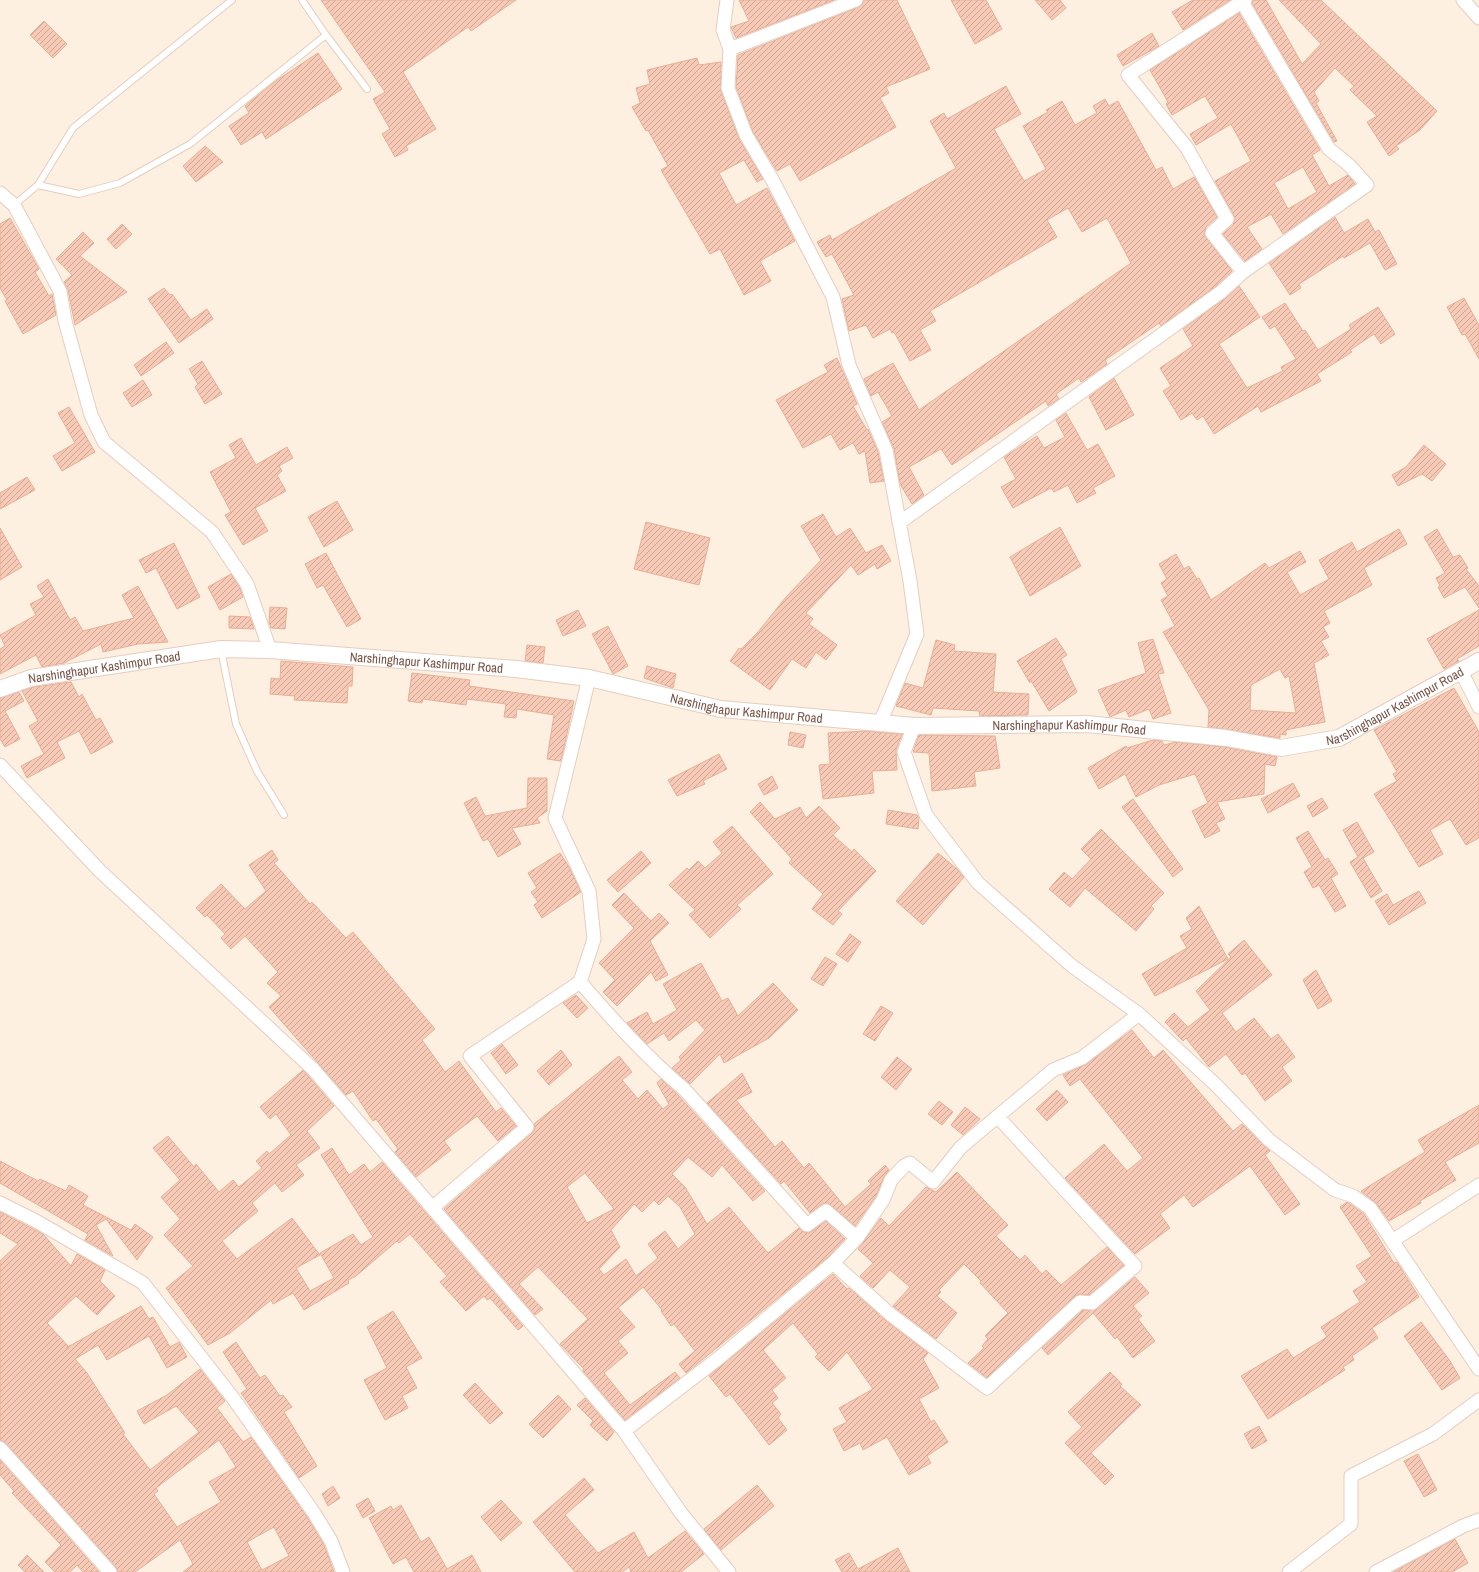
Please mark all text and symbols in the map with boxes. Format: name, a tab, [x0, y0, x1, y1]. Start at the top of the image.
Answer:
street label: Narshinghapur Kashimpur Road	[27, 647, 182, 687]
street label: Narshinghapur Kashimpur Road	[349, 648, 504, 676]
street label: Narshinghapur Kashimpur Road	[1325, 663, 1466, 749]
street label: Narshinghapur Kashimpur Road	[669, 689, 823, 726]
street label: Narshinghapur Kashimpur Road	[992, 715, 1147, 738]

